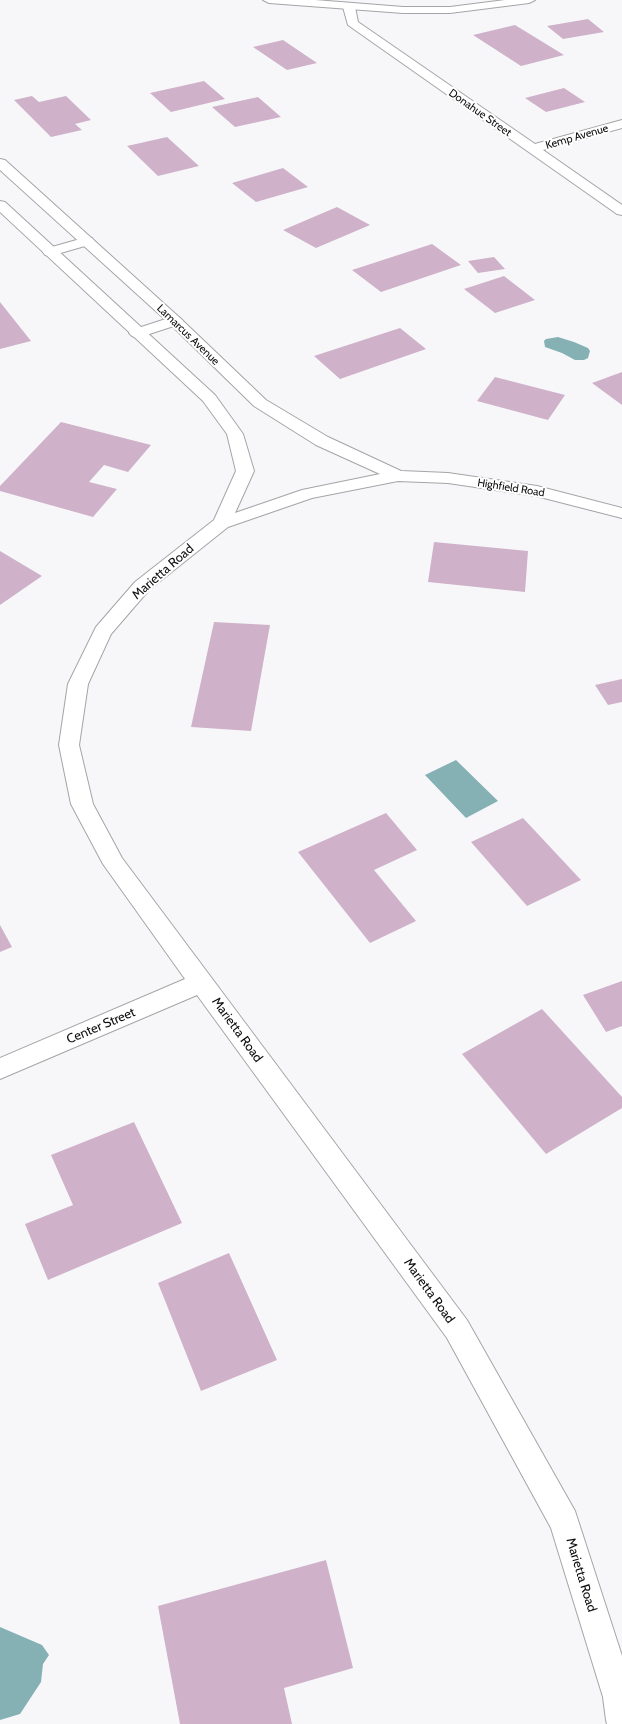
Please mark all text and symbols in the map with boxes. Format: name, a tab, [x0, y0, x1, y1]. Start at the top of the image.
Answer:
street label: Donahue Street	[446, 87, 514, 139]
street label: Kemp Avenue	[544, 122, 610, 152]
street label: Lamarcus Avenue	[154, 302, 222, 368]
street label: Highfield Road	[476, 476, 546, 500]
street label: Marietta Road	[129, 541, 197, 603]
street label: Marietta Road	[208, 995, 266, 1065]
street label: Center Street	[64, 1005, 138, 1047]
street label: Marietta Road	[400, 1256, 458, 1326]
street label: Marietta Road	[562, 1536, 600, 1614]

